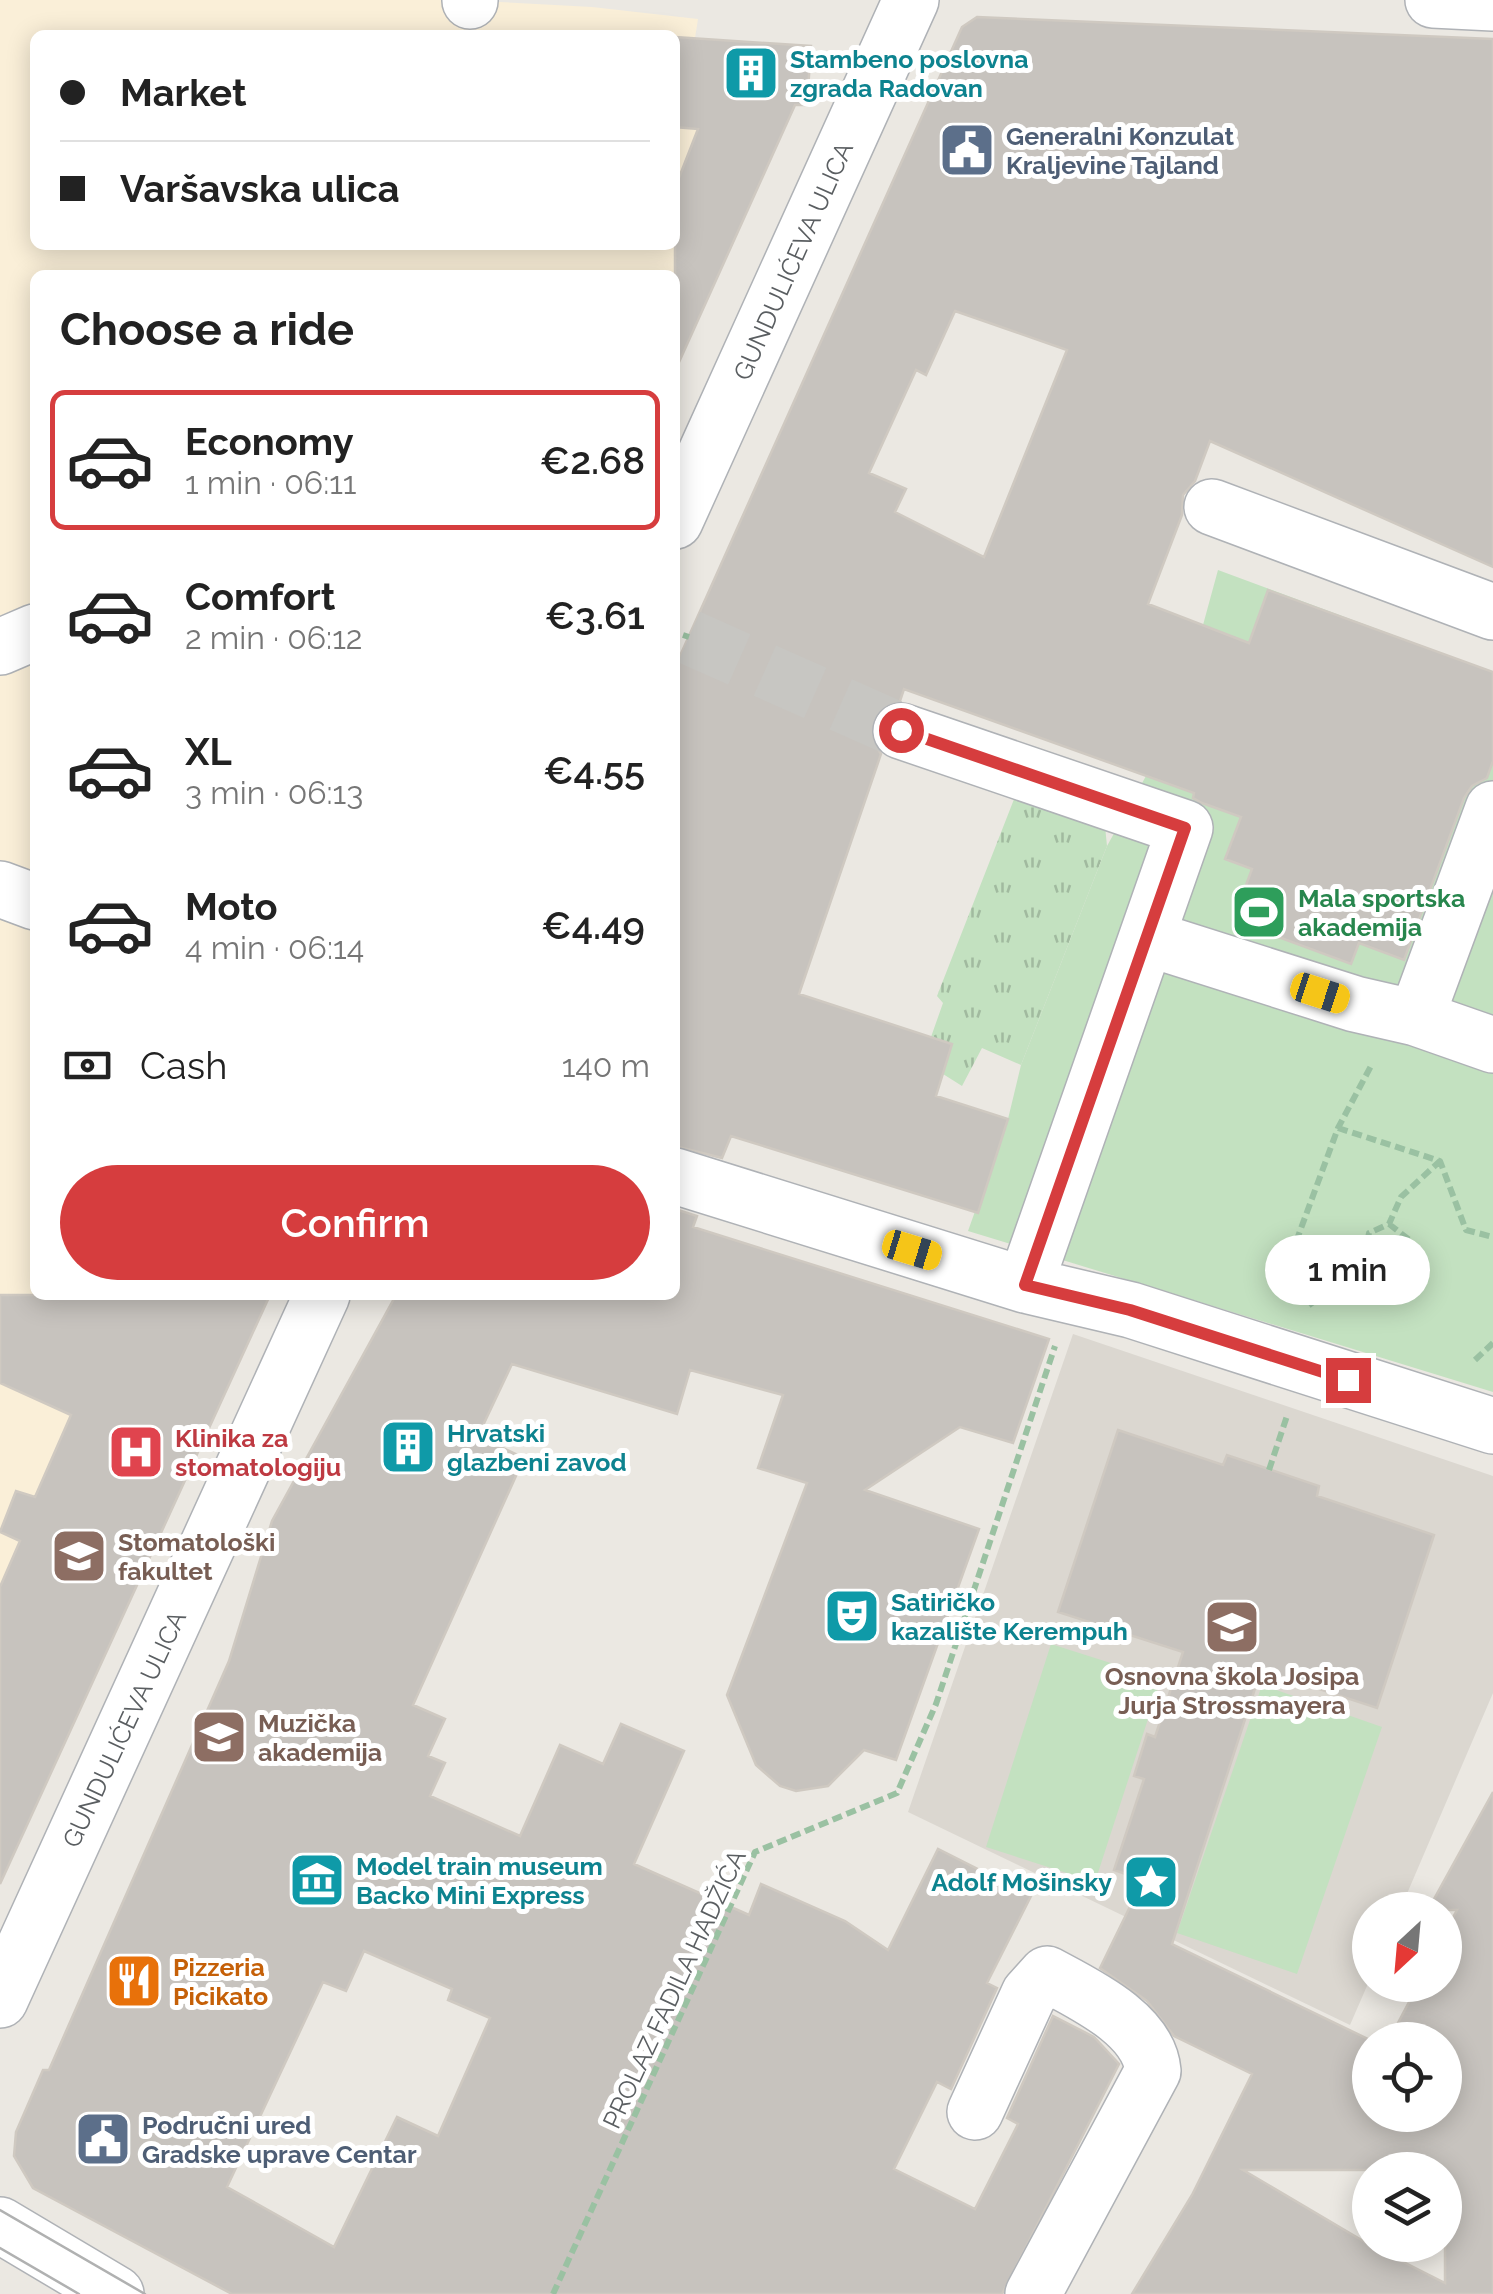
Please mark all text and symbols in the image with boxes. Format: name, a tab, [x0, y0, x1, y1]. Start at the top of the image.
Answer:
building icon: Stambeno poslovna zgrada Radovan	[721, 43, 781, 103]
place label: Stambeno poslovna zgrada Radovan	[790, 44, 1029, 103]
text: Market	[120, 70, 247, 115]
public building icon: Generalni Konzulat Kraljevine Tajland	[937, 120, 997, 180]
place label: Generalni Konzulat Kraljevine Tajland	[1006, 121, 1235, 180]
street label: GUNDULIĆEVA ULICA	[727, 137, 859, 385]
text: Varšavska ulica	[120, 166, 399, 211]
text: Choose a ride	[60, 303, 354, 356]
icon: car	[65, 415, 155, 505]
text: Economy	[185, 419, 354, 464]
text: €2.68	[540, 438, 645, 483]
text: 1 min · 06:11	[185, 464, 357, 501]
icon: car	[65, 570, 155, 660]
text: Comfort	[185, 574, 335, 619]
text: €3.61	[545, 593, 645, 638]
text: 2 min · 06:12	[185, 619, 363, 656]
route start	[879, 708, 924, 753]
icon: car	[65, 725, 155, 815]
text: XL	[185, 729, 232, 774]
text: €4.55	[543, 748, 645, 793]
text: 3 min · 06:13	[185, 774, 363, 811]
icon: car	[65, 880, 155, 970]
sports icon: Mala sportska akademija	[1229, 882, 1289, 942]
place label: Mala sportska akademija	[1298, 883, 1465, 942]
text: Moto	[185, 884, 278, 929]
text: €4.49	[541, 903, 645, 948]
text: 4 min · 06:14	[185, 929, 364, 966]
car	[1287, 969, 1353, 1017]
icon: cash	[60, 1038, 115, 1093]
text: Cash	[140, 1043, 227, 1088]
text: 140 m	[562, 1047, 650, 1084]
button: Confirm	[60, 1165, 650, 1280]
car	[879, 1227, 945, 1273]
callout: 1 min	[1266, 1235, 1430, 1305]
text: 1 min	[1308, 1251, 1387, 1288]
route end	[1326, 1358, 1371, 1403]
building icon: Hrvatski glazbeni zavod	[378, 1417, 438, 1477]
place label: Hrvatski glazbeni zavod	[447, 1418, 627, 1477]
hospital icon: Klinika za stomatologiju	[106, 1422, 166, 1482]
place label: Klinika za stomatologiju	[175, 1423, 341, 1482]
school or university icon: Stomatološki fakultet	[49, 1526, 109, 1586]
place label: Stomatološki fakultet	[118, 1527, 275, 1586]
theatre icon: Satiričko kazalište Kerempuh	[822, 1586, 882, 1646]
place label: Satiričko kazalište Kerempuh	[891, 1587, 1128, 1646]
school or university icon: Osnovna škola Josipa Jurja Strossmayera	[1202, 1597, 1262, 1657]
street label: GUNDULIĆEVA ULICA	[56, 1606, 192, 1852]
place label: Osnovna škola Josipa Jurja Strossmayera	[1105, 1661, 1359, 1720]
school or university icon: Muzička akademija	[189, 1707, 249, 1767]
place label: Muzička akademija	[258, 1708, 382, 1767]
street label: PROLAZ FADILA HADŽIĆA	[596, 1845, 752, 2133]
museum icon: Model train museum Backo Mini Express	[287, 1850, 347, 1910]
place label: Model train museum Backo Mini Express	[356, 1851, 603, 1910]
place icon: Adolf Mošinsky	[1121, 1852, 1181, 1912]
place label: Adolf Mošinsky	[931, 1867, 1112, 1897]
north arrow	[1352, 1892, 1462, 2002]
map controls	[1352, 1892, 1462, 2262]
restaurant icon: Pizzeria Picikato	[104, 1951, 164, 2011]
place label: Pizzeria Picikato	[173, 1952, 268, 2011]
button: locate	[1352, 2022, 1462, 2132]
public building icon: Područni ured Gradske uprave Centar	[73, 2109, 133, 2169]
place label: Područni ured Gradske uprave Centar	[142, 2110, 417, 2169]
button: layers	[1352, 2152, 1462, 2262]

